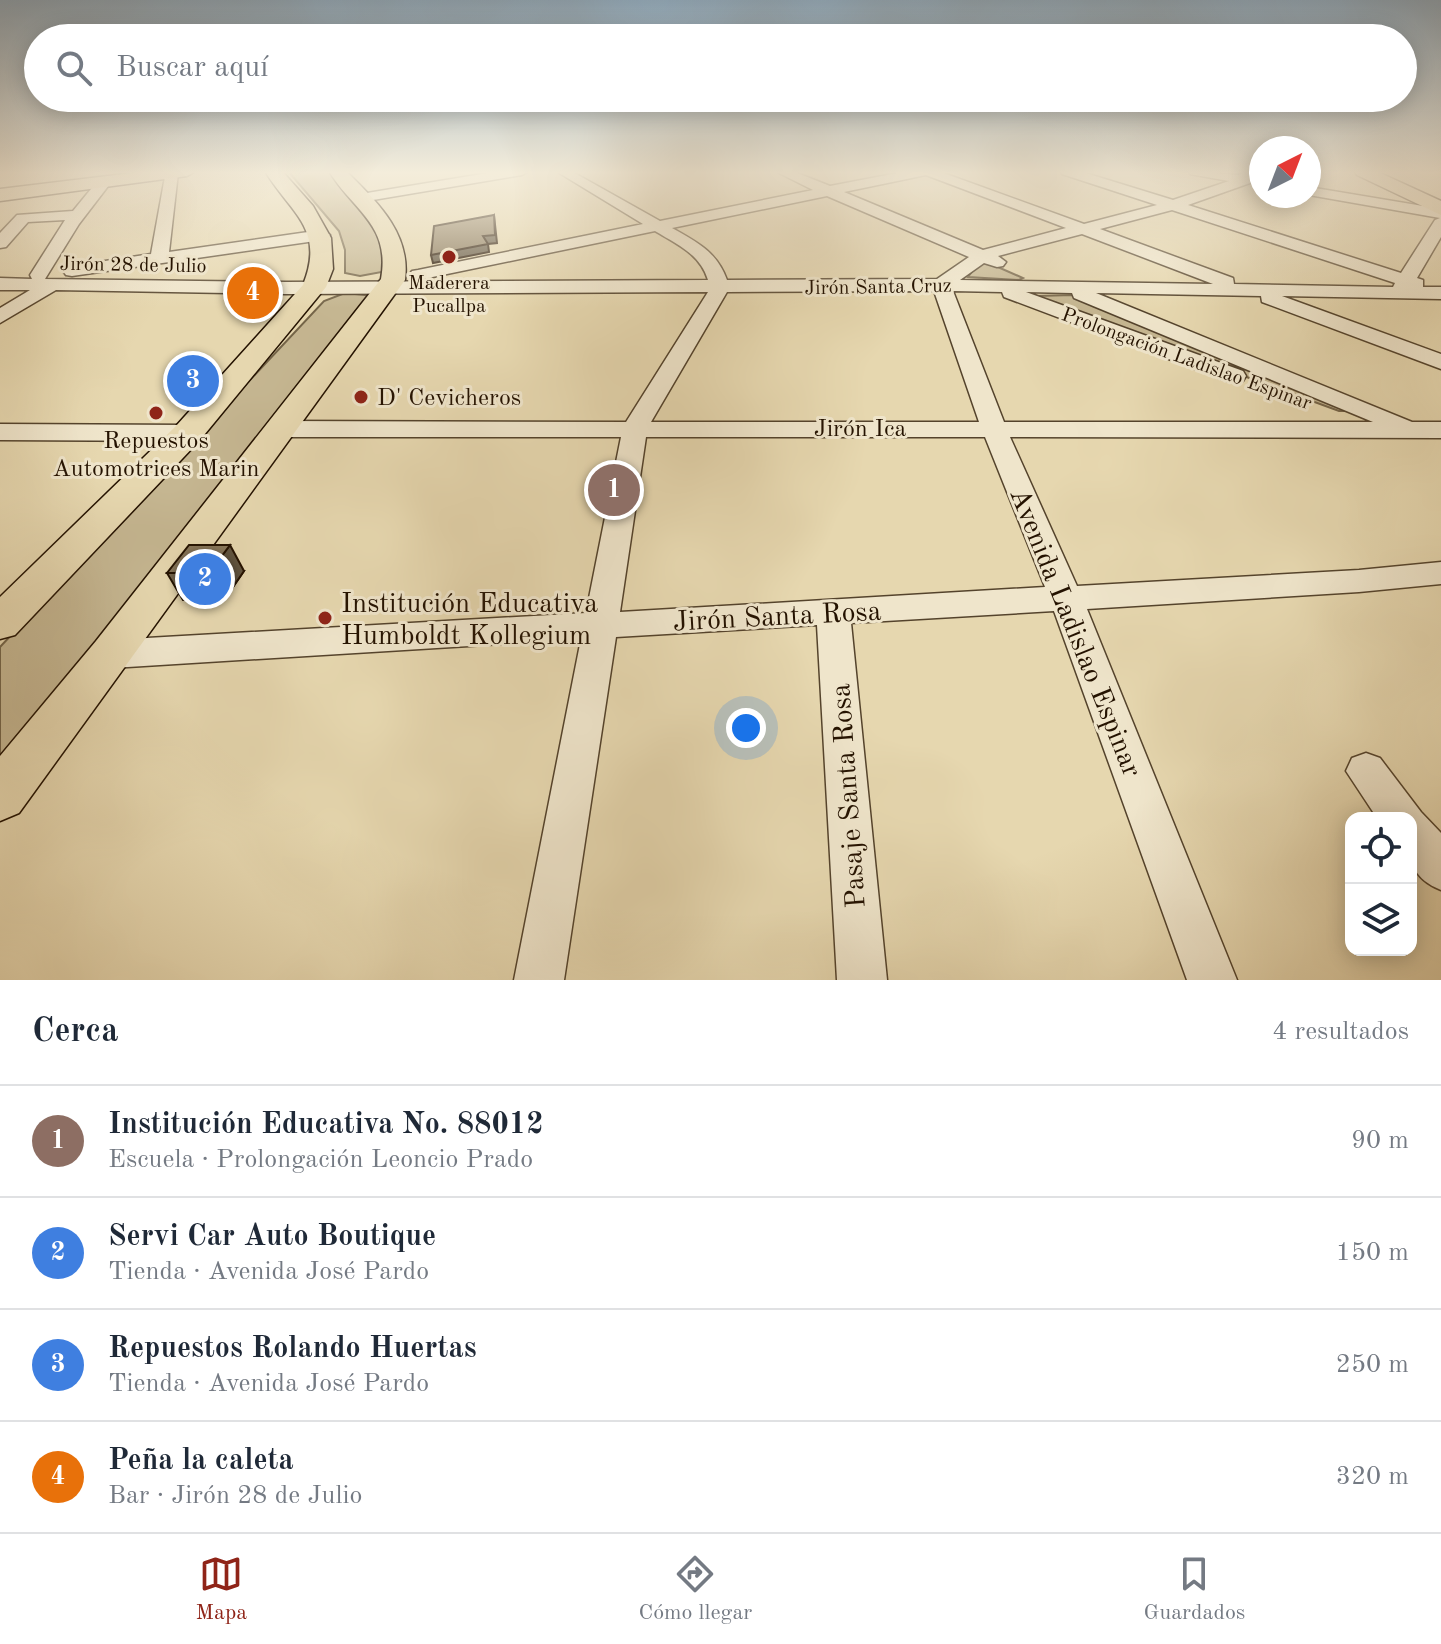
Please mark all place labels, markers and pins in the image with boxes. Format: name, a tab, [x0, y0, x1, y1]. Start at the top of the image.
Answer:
marker: Maderera Pucallpa	[440, 248, 458, 266]
pin: 4	[227, 263, 279, 323]
place label: Maderera Pucallpa	[408, 274, 490, 317]
pin: 3	[167, 351, 219, 411]
place label: D' Cevicheros	[377, 387, 521, 411]
marker: D' Cevicheros	[352, 388, 370, 406]
marker: Repuestos Automotrices Marin	[147, 404, 165, 422]
place label: Repuestos Automotrices Marin	[52, 430, 260, 482]
pin: 1	[588, 460, 640, 520]
pin: 2	[179, 549, 231, 609]
place label: Institución Educativa Humboldt Kollegium	[341, 591, 598, 651]
marker: Institución Educativa Humboldt Kollegium	[316, 609, 334, 627]

